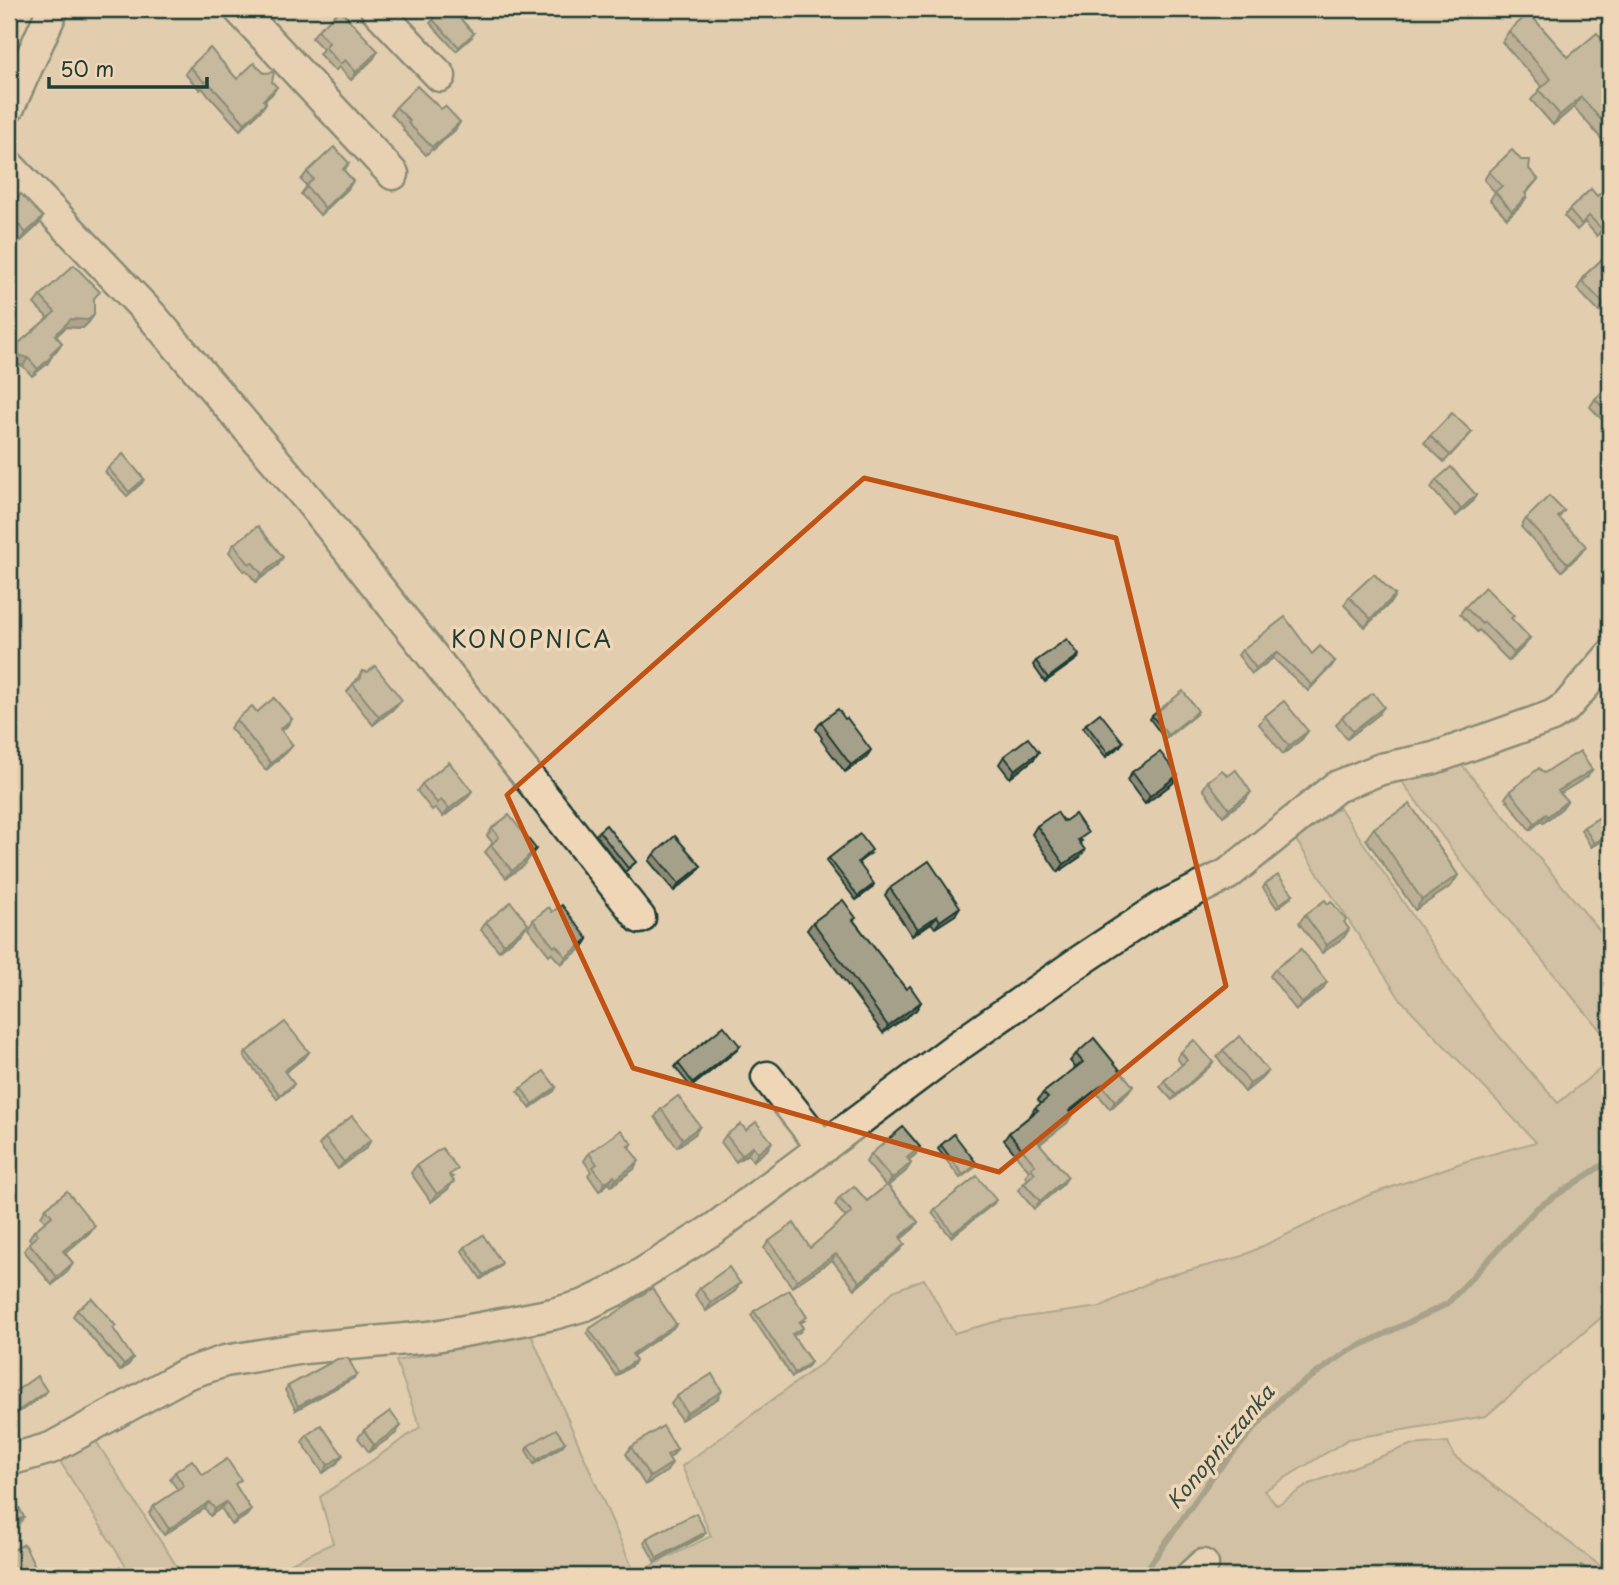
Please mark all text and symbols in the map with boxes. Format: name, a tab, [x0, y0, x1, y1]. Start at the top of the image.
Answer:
scale bar	[49, 46, 206, 90]
text: 50 m	[60, 52, 114, 84]
district label: KONOPNICA	[451, 621, 613, 656]
water label: Konopniczanka	[1158, 1376, 1282, 1515]

